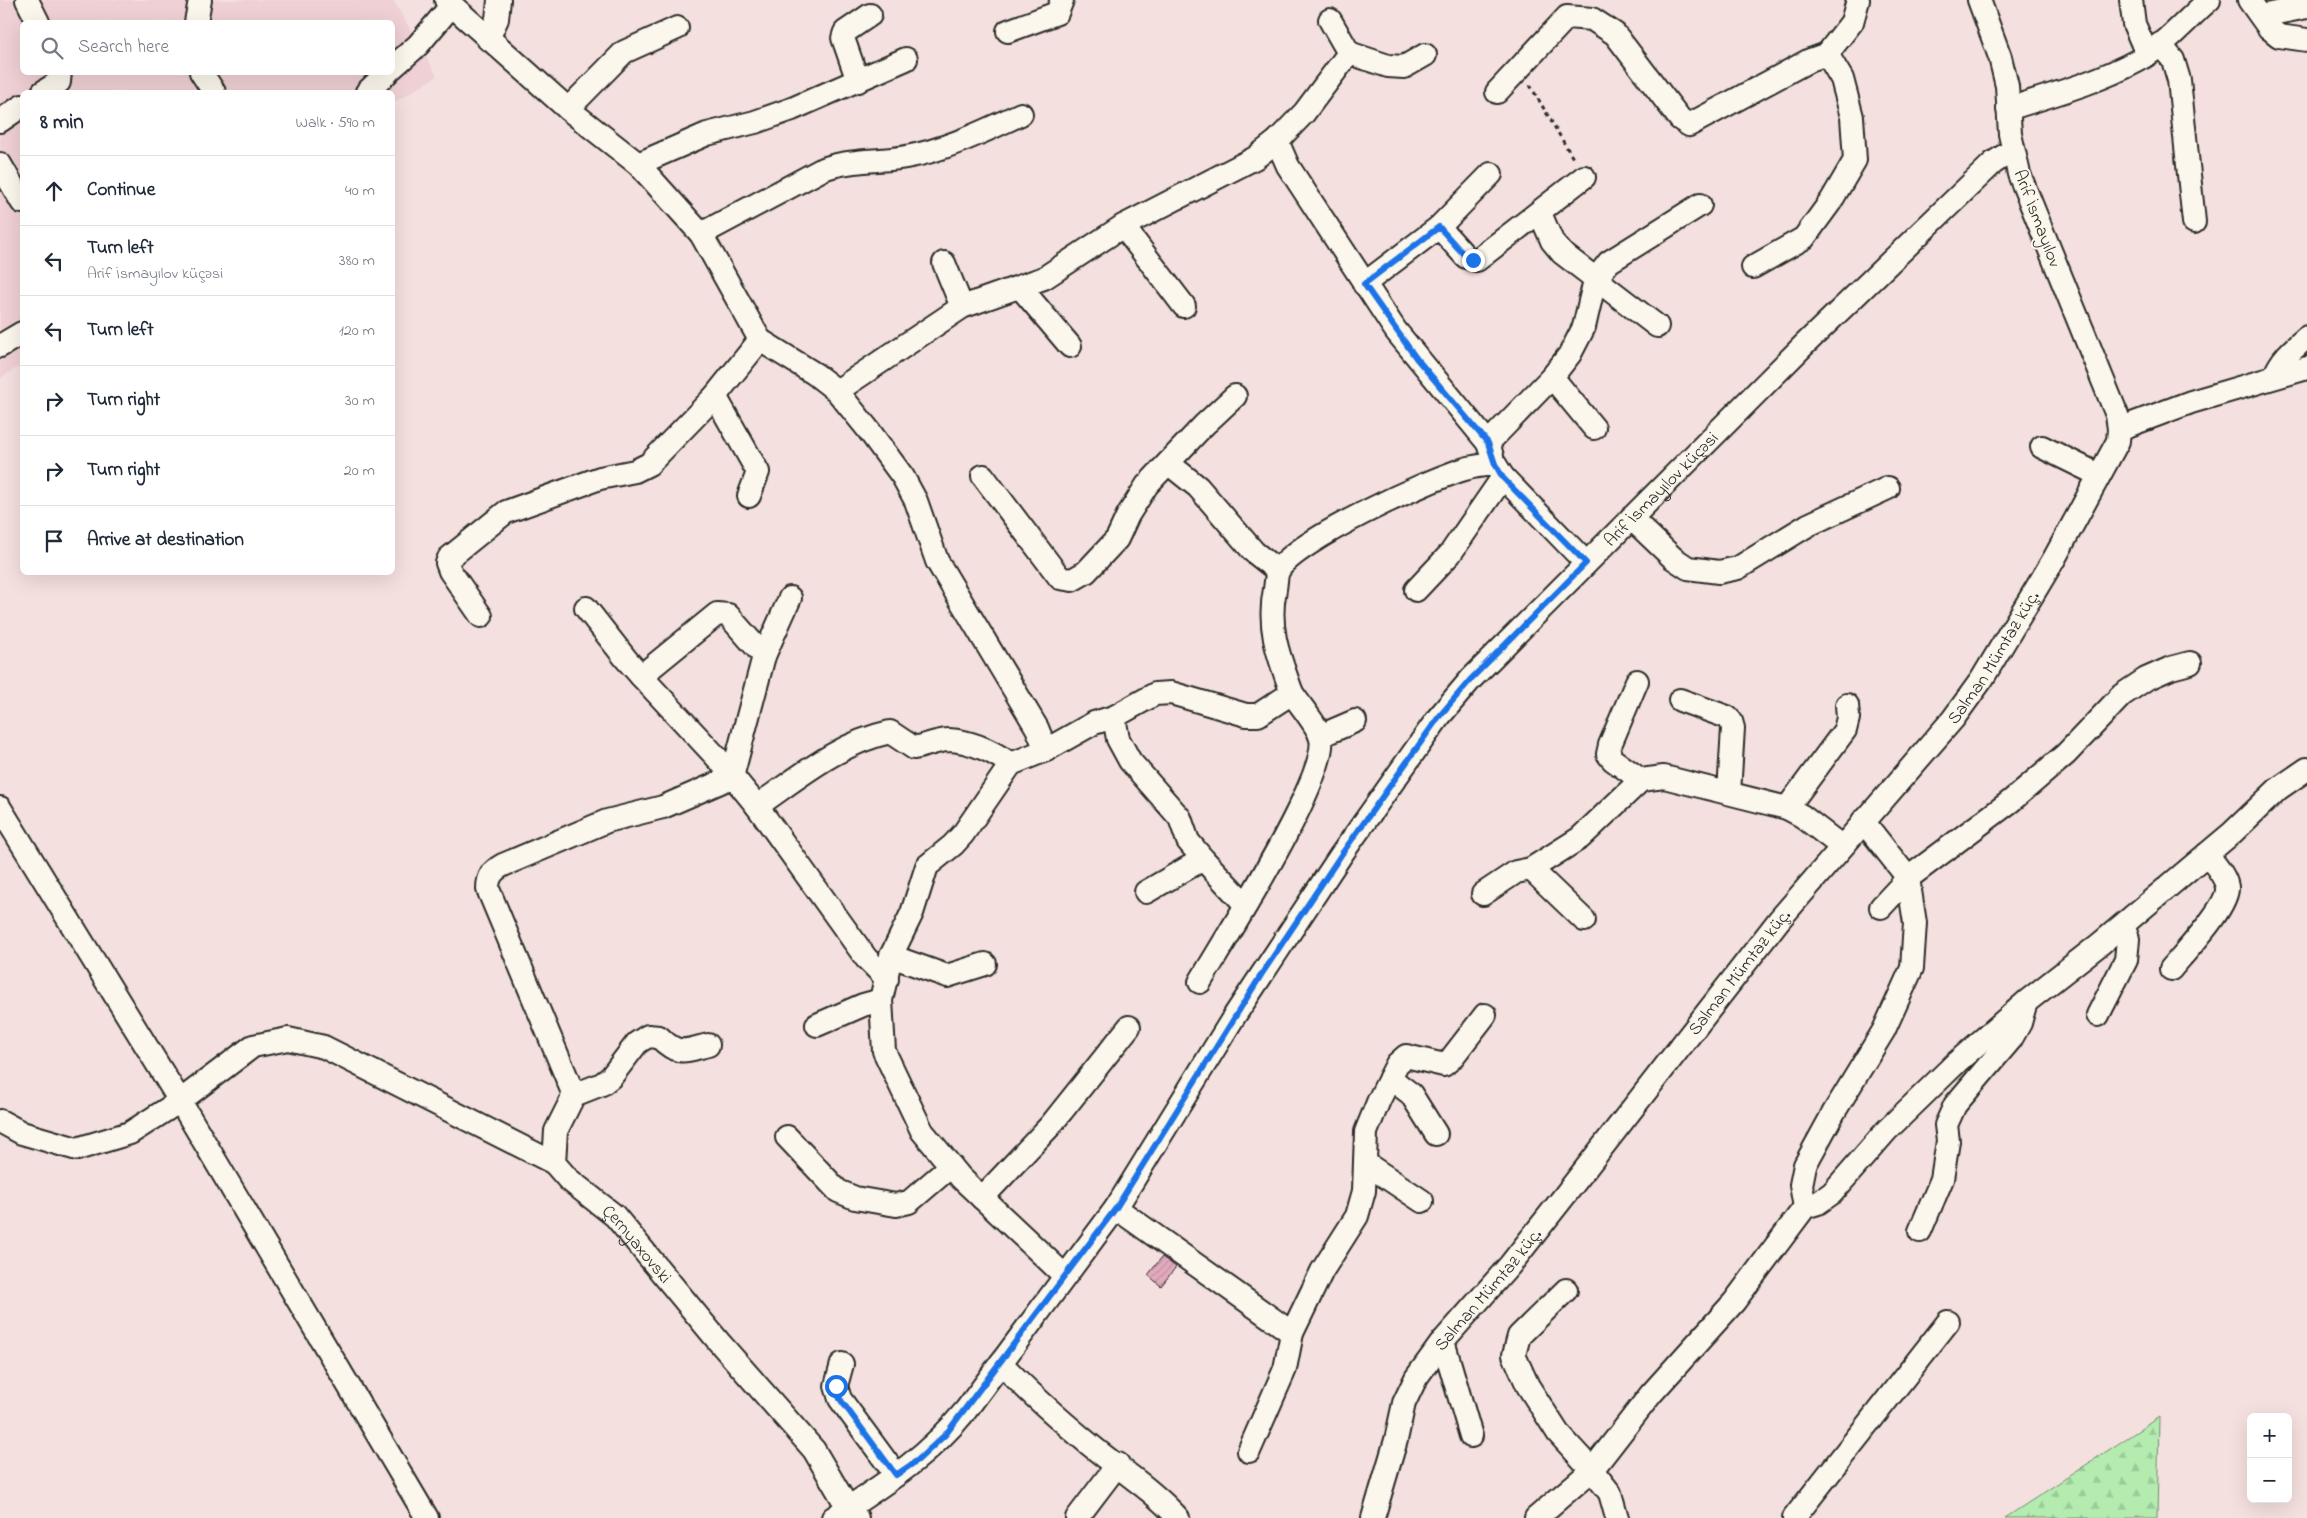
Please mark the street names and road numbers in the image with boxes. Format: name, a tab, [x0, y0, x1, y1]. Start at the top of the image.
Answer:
street label: Arif İsmayılov	[2006, 166, 2067, 271]
street label: Arif İsmayılov küçəsi	[1599, 427, 1725, 554]
street label: Salman Mümtaz küç.	[1942, 586, 2047, 731]
street label: Salman Mümtaz küç.	[1683, 904, 1798, 1042]
street label: Çernyaxovski	[596, 1199, 677, 1290]
street label: Salman Mümtaz küç.	[1429, 1223, 1549, 1357]

